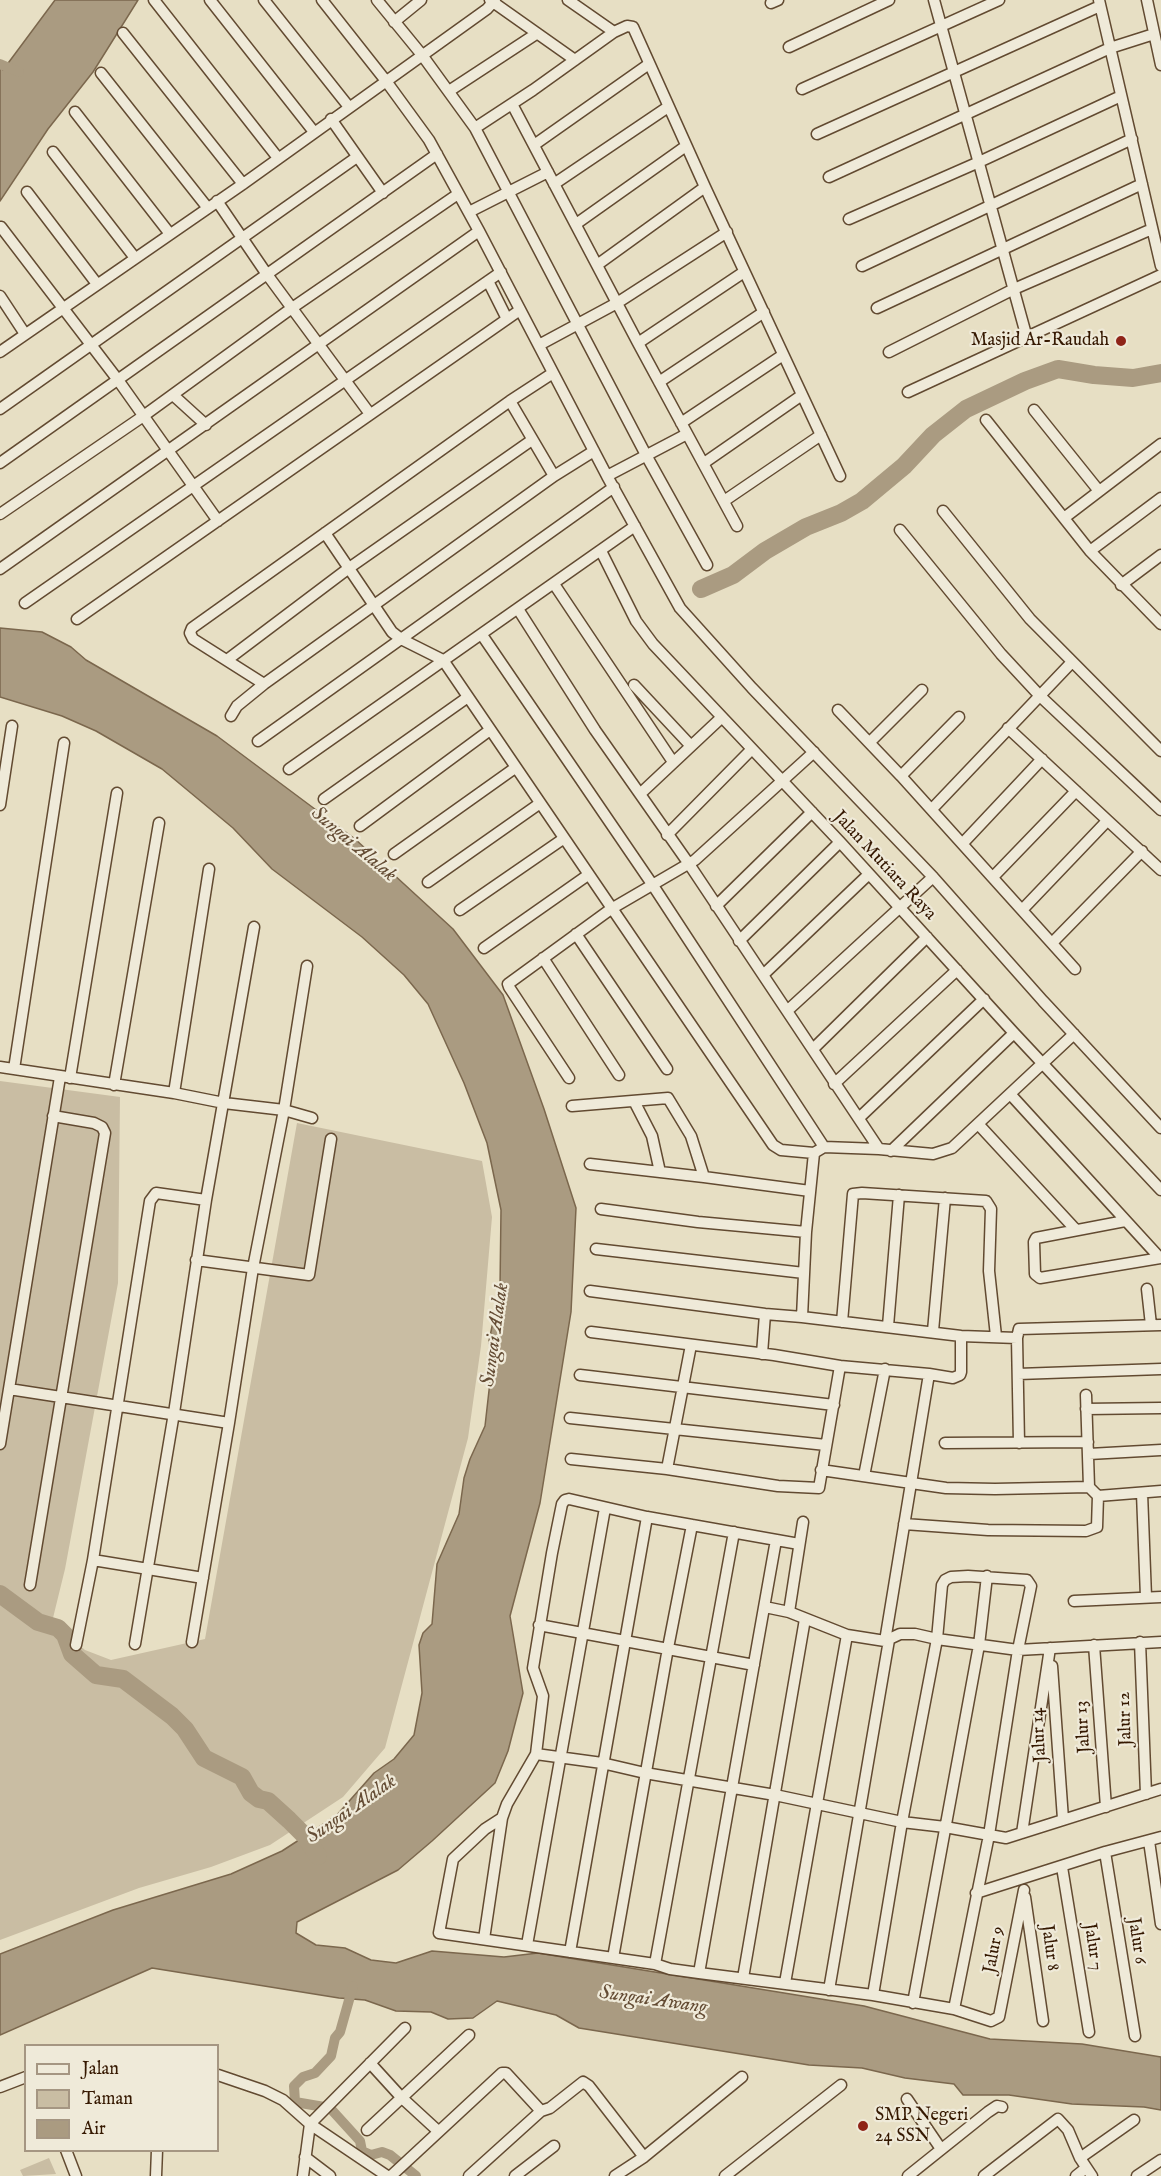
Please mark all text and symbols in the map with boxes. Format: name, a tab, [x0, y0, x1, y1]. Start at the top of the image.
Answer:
place label: Masjid Ar-Raudah	[971, 330, 1109, 352]
marker: Masjid Ar-Raudah	[1114, 334, 1128, 348]
water label: Sungai Alalak	[305, 802, 401, 888]
street label: Jalan Mutiara Raya	[828, 807, 940, 925]
water label: Sungai Alalak	[477, 1282, 515, 1388]
street label: Jalur 12	[1114, 1691, 1138, 1747]
street label: Jalur 13	[1071, 1700, 1097, 1754]
street label: Jalur 14	[1027, 1707, 1053, 1763]
water label: Sungai Alalak	[302, 1770, 402, 1850]
street label: Jalur 6	[1122, 1916, 1150, 1966]
street label: Jalur 7	[1078, 1922, 1106, 1972]
street label: Jalur 8	[1035, 1924, 1063, 1972]
street label: Jalur 9	[980, 1925, 1010, 1975]
water label: Sungai Awang	[598, 1982, 708, 2020]
legend	[24, 2044, 219, 2152]
text: Jalan	[82, 2058, 119, 2081]
text: Taman	[82, 2088, 133, 2111]
place label: SMP Negeri 24 SSN	[875, 2105, 968, 2148]
text: Air	[82, 2118, 106, 2141]
marker: SMP Negeri 24 SSN	[856, 2119, 870, 2133]

